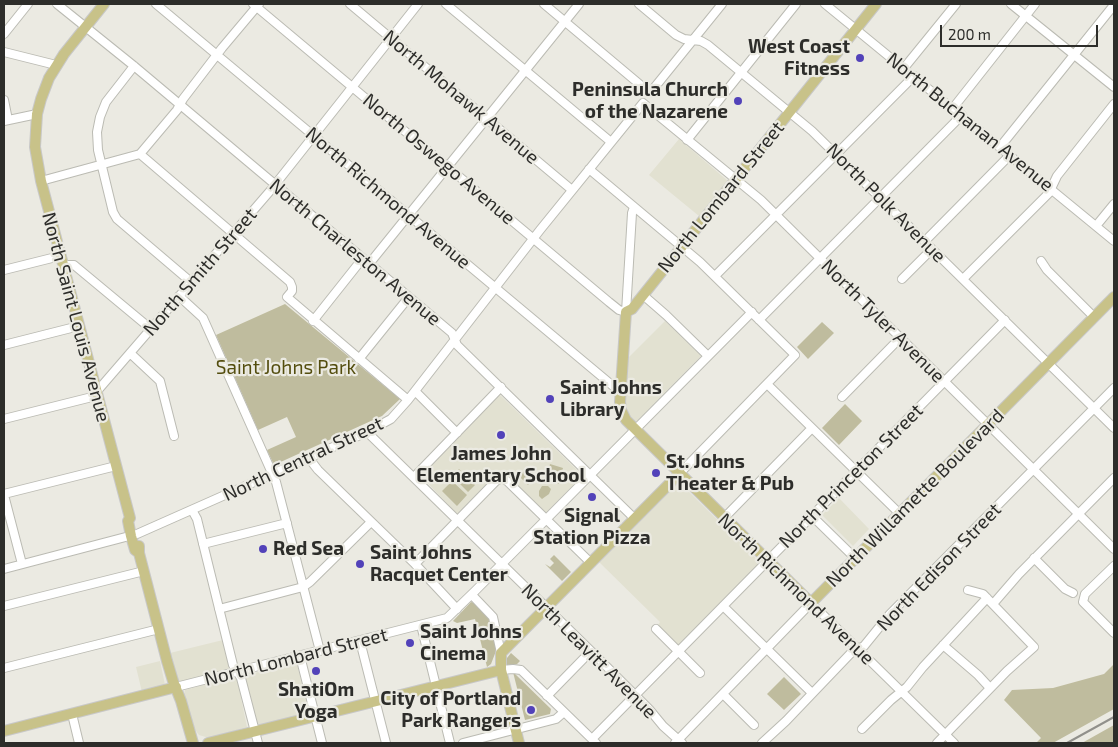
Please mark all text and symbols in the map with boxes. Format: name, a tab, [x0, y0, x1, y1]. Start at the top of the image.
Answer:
scale bar	[943, 15, 1100, 47]
street label: North Mohawk Avenue	[378, 25, 544, 169]
text: 200 m	[948, 25, 991, 43]
place label: West Coast Fitness	[748, 36, 850, 80]
street label: North Buchanan Avenue	[882, 48, 1058, 196]
marker: West Coast Fitness	[854, 52, 866, 64]
place label: Peninsula Church of the Nazarene	[572, 79, 728, 123]
street label: North Oswego Avenue	[358, 89, 520, 229]
marker: Peninsula Church of the Nazarene	[732, 95, 744, 107]
street label: North Lombard Street	[653, 117, 789, 277]
street label: North Richmond Avenue	[301, 122, 475, 274]
street label: North Polk Avenue	[822, 139, 950, 267]
street label: North Charleston Avenue	[265, 174, 445, 330]
street label: North Smith Street	[138, 204, 262, 340]
street label: North Saint Louis Avenue	[37, 210, 115, 424]
street label: North Tyler Avenue	[816, 254, 950, 388]
park label: Saint Johns Park	[216, 357, 356, 379]
place label: Saint Johns Library	[560, 377, 662, 421]
marker: Saint Johns Library	[544, 393, 556, 405]
street label: North Princeton Street	[774, 399, 928, 553]
street label: North Willamette Boulevard	[821, 404, 1009, 592]
street label: North Central Street	[219, 412, 387, 506]
marker: James John Elementary School	[495, 429, 507, 441]
place label: James John Elementary School	[416, 443, 586, 487]
place label: St. Johns Theater & Pub	[666, 451, 794, 495]
marker: St. Johns Theater & Pub	[650, 467, 662, 479]
marker: Signal Station Pizza	[586, 491, 598, 503]
street label: North Edison Street	[872, 498, 1006, 636]
place label: Signal Station Pizza	[533, 505, 651, 549]
street label: North Richmond Avenue	[713, 508, 879, 670]
place label: Red Sea	[273, 538, 344, 560]
place label: Saint Johns Racquet Center	[370, 542, 508, 586]
marker: Red Sea	[257, 543, 269, 555]
marker: Saint Johns Racquet Center	[354, 558, 366, 570]
street label: North Leavitt Avenue	[517, 579, 661, 723]
place label: Saint Johns Cinema	[420, 621, 522, 665]
street label: North Lombard Street	[202, 623, 390, 691]
marker: Saint Johns Cinema	[404, 637, 416, 649]
marker: ShatiOm Yoga	[310, 665, 322, 677]
place label: ShatiOm Yoga	[278, 679, 354, 723]
place label: City of Portland Park Rangers	[380, 688, 521, 732]
marker: City of Portland Park Rangers	[525, 704, 537, 716]

